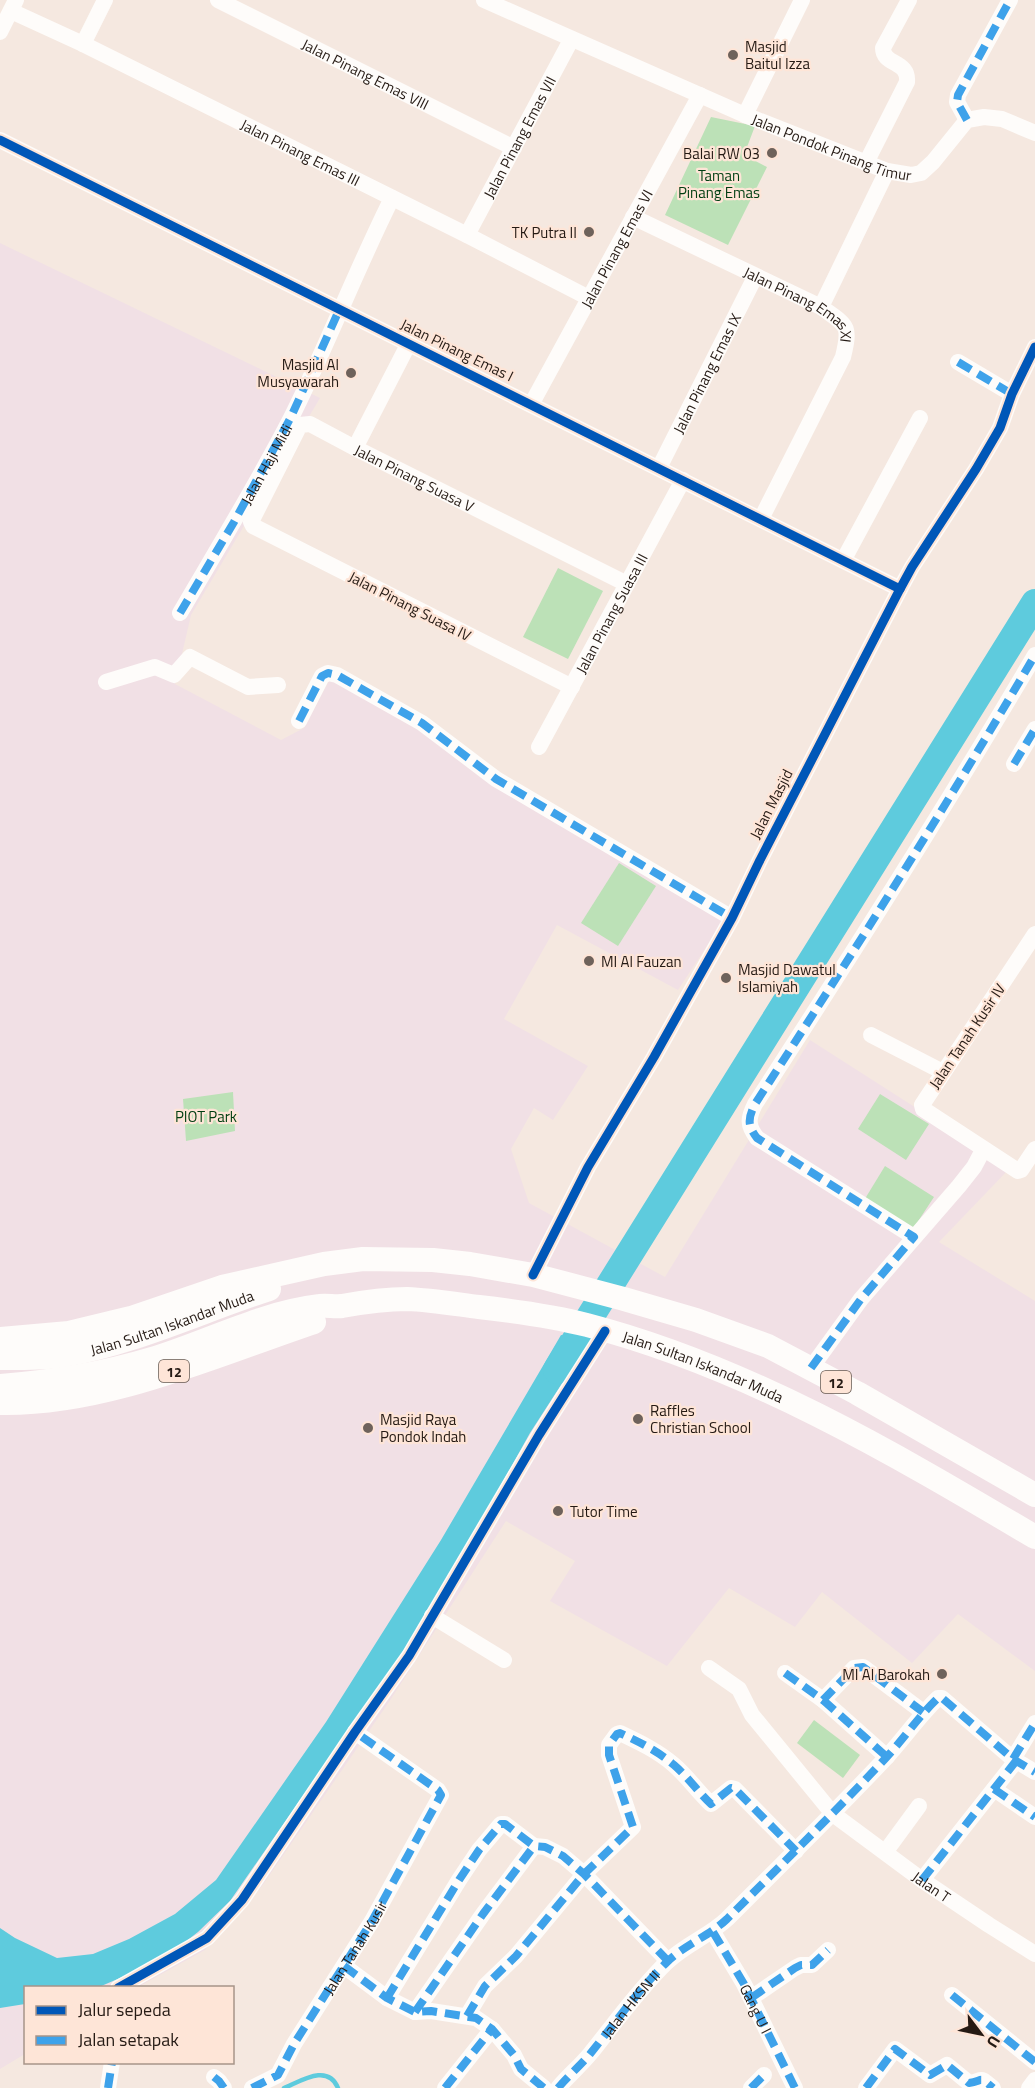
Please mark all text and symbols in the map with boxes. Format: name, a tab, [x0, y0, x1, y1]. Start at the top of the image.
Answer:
street label: Jalan Pinang Emas VIII	[298, 32, 433, 115]
place label: Masjid Baitul Izza	[745, 35, 810, 75]
marker: Masjid Baitul Izza	[726, 48, 740, 62]
street label: Jalan Pinang Emas VII	[477, 72, 561, 202]
street label: Jalan Pondok Pinang Timur	[748, 107, 913, 186]
street label: Jalan Pinang Emas III	[237, 113, 364, 192]
place label: Balai RW 03	[683, 142, 760, 165]
marker: Balai RW 03	[765, 146, 779, 160]
park label: Taman Pinang Emas	[678, 164, 760, 204]
street label: Jalan Pinang Emas VI	[575, 185, 658, 312]
place label: TK Putra II	[512, 221, 577, 244]
marker: TK Putra II	[582, 225, 596, 239]
street label: Jalan Pinang Emas XI	[740, 260, 858, 344]
street label: Jalan Pinang Emas IX	[667, 309, 747, 437]
street label: Jalan Pinang Emas I	[397, 313, 517, 387]
place label: Masjid Al Musyawarah	[257, 353, 339, 393]
marker: Masjid Al Musyawarah	[344, 366, 358, 380]
street label: Jalan Haji Midi	[234, 420, 298, 509]
street label: Jalan Pinang Suasa V	[351, 438, 479, 517]
street label: Jalan Pinang Suasa III	[569, 549, 653, 677]
street label: Jalan Pinang Suasa IV	[345, 565, 476, 647]
street label: Jalan Masjid	[744, 765, 798, 843]
place label: MI Al Fauzan	[601, 950, 682, 973]
marker: MI Al Fauzan	[582, 954, 596, 968]
place label: Masjid Dawatul Islamiyah	[738, 958, 836, 998]
marker: Masjid Dawatul Islamiyah	[719, 971, 733, 985]
street label: Jalan Tanah Kusir IV	[923, 979, 1011, 1093]
park label: PIOT Park	[175, 1105, 237, 1128]
street label: Jalan Sultan Iskandar Muda	[88, 1283, 257, 1361]
street label: Jalan Sultan Iskandar Muda	[620, 1324, 788, 1408]
road number: 12	[159, 1360, 189, 1382]
road number: 12	[821, 1371, 851, 1393]
place label: Raffles Christian School	[650, 1399, 751, 1439]
place label: Masjid Raya Pondok Indah	[380, 1408, 466, 1448]
marker: Raffles Christian School	[631, 1412, 645, 1426]
marker: Masjid Raya Pondok Indah	[361, 1421, 375, 1435]
place label: Tutor Time	[570, 1500, 638, 1523]
marker: Tutor Time	[551, 1504, 565, 1518]
place label: MI Al Barokah	[842, 1663, 930, 1686]
marker: MI Al Barokah	[935, 1667, 949, 1681]
street label: Jalan T	[908, 1865, 956, 1908]
street label: Jalan Tanah Kusir	[317, 1896, 393, 1999]
street label: Jalan HKSN II	[595, 1965, 665, 2043]
street label: Gang U I	[734, 1980, 778, 2037]
legend	[24, 1986, 234, 2064]
text: Jalur sepeda	[78, 1996, 171, 2023]
north arrow	[951, 2004, 1011, 2064]
text: Jalan setapak	[78, 2026, 179, 2053]
text: U	[981, 2031, 1007, 2053]

